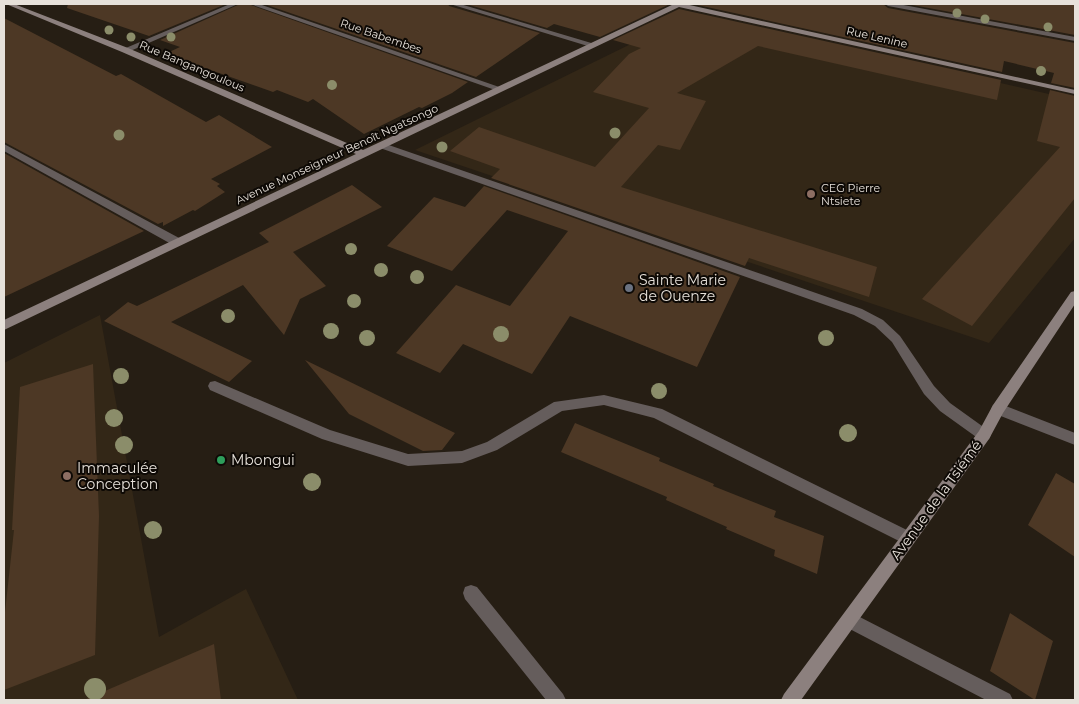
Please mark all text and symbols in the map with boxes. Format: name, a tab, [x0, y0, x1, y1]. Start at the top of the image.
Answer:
street label: Rue Babembes	[339, 16, 424, 57]
street label: Rue Lenine	[845, 23, 909, 51]
street label: Rue Bangangoulous	[137, 37, 247, 95]
street label: Avenue Monseigneur Benoît Ngatsongo	[234, 101, 440, 207]
place label: CEG Pierre Ntsiete	[821, 181, 881, 208]
marker: CEG Pierre Ntsiete	[805, 188, 817, 200]
place label: Sainte Marie de Ouenze	[639, 271, 726, 305]
marker: Sainte Marie de Ouenze	[623, 282, 635, 294]
street label: Avenue de la Tsiémé	[886, 437, 986, 563]
place label: Mbongui	[231, 451, 295, 469]
marker: Mbongui	[215, 454, 227, 466]
place label: Immaculée Conception	[77, 459, 158, 493]
marker: Immaculée Conception	[61, 470, 73, 482]

